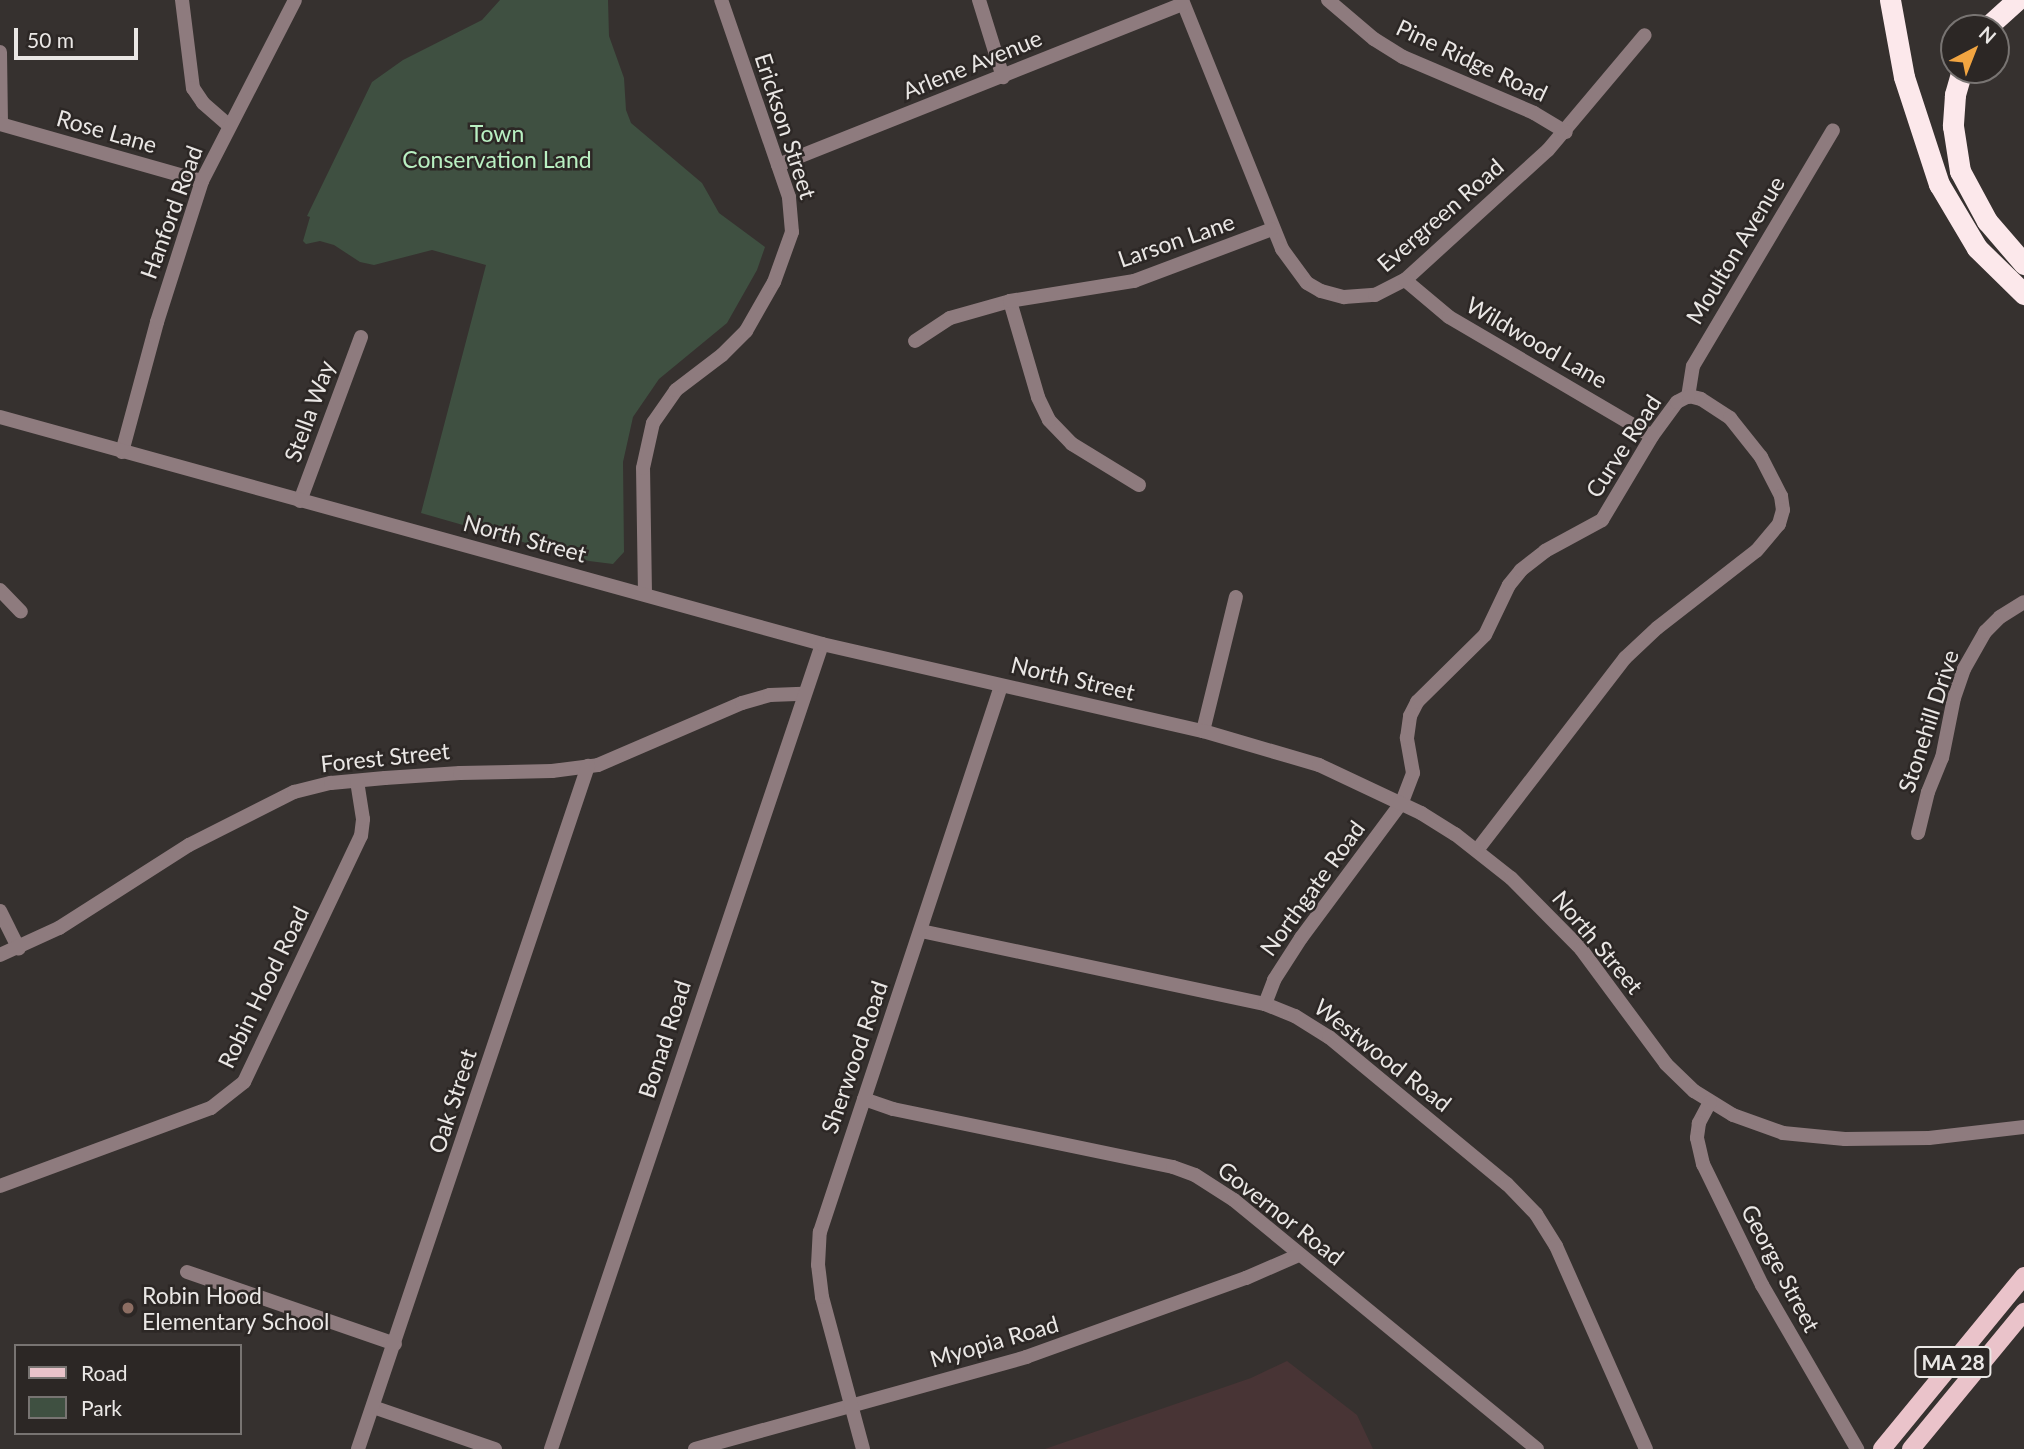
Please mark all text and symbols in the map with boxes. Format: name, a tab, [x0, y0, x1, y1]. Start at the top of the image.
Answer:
street label: Pine Ridge Road	[1392, 13, 1552, 107]
scale bar	[18, 14, 142, 58]
north arrow	[1940, 14, 2010, 84]
text: N	[1975, 21, 2001, 48]
street label: Arlene Avenue	[898, 23, 1046, 105]
text: 50 m	[27, 27, 74, 52]
street label: Erickson Street	[749, 50, 823, 202]
street label: Rose Lane	[54, 104, 160, 158]
park label: Town Conservation Land	[402, 119, 592, 173]
street label: Hanford Road	[134, 142, 208, 282]
street label: Evergreen Road	[1371, 153, 1509, 277]
street label: Moulton Avenue	[1680, 171, 1790, 329]
street label: Larson Lane	[1114, 207, 1238, 273]
street label: Wildwood Lane	[1461, 290, 1613, 394]
street label: Stella Way	[278, 356, 340, 466]
street label: Curve Road	[1580, 389, 1666, 503]
street label: North Street	[461, 508, 589, 568]
street label: Stonehill Drive	[1892, 646, 1964, 796]
street label: North Street	[1008, 650, 1138, 706]
street label: Forest Street	[319, 736, 451, 778]
street label: Northgate Road	[1254, 815, 1370, 961]
street label: North Street	[1547, 885, 1649, 999]
street label: Robin Hood Road	[212, 901, 314, 1073]
street label: Bonad Road	[632, 977, 696, 1101]
street label: Sherwood Road	[815, 977, 893, 1137]
street label: Westwood Road	[1309, 993, 1457, 1117]
street label: Oak Street	[422, 1046, 482, 1156]
street label: Governor Road	[1212, 1155, 1350, 1271]
street label: George Street	[1736, 1200, 1826, 1336]
place label: Robin Hood Elementary School	[142, 1281, 330, 1335]
marker: Robin Hood Elementary School	[120, 1300, 136, 1316]
street label: Myopia Road	[927, 1309, 1061, 1373]
legend	[14, 1344, 242, 1435]
road number: MA 28	[1913, 1344, 1993, 1380]
text: Road	[81, 1360, 128, 1385]
text: Park	[81, 1395, 122, 1420]

